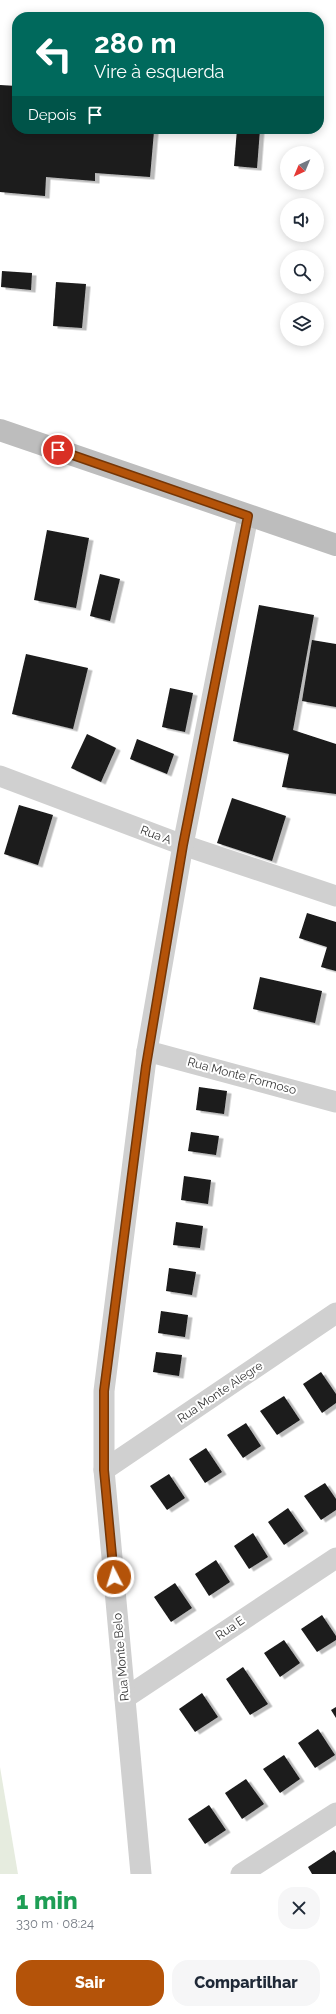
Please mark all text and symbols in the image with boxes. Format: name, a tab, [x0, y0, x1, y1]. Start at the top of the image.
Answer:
text: 280 m	[94, 27, 177, 60]
icon: left	[28, 28, 80, 80]
text: Vire à esquerda	[94, 61, 224, 82]
icon: arrive	[84, 104, 106, 126]
text: Depois	[28, 106, 76, 124]
north arrow	[280, 146, 324, 190]
map controls	[280, 146, 324, 346]
button: sound	[280, 198, 324, 242]
button: search	[280, 250, 324, 294]
button: layers	[280, 302, 324, 346]
pin	[41, 433, 75, 467]
icon: arrive	[47, 439, 69, 461]
street label: Rua A	[138, 823, 174, 847]
street label: Rua Monte Formoso	[186, 1055, 298, 1097]
street label: Rua Monte Alegre	[175, 1358, 265, 1426]
position arrow	[93, 1556, 135, 1598]
street label: Rua Monte Belo	[110, 1612, 132, 1702]
street label: Rua E	[213, 1613, 247, 1643]
text: 1 min	[16, 1886, 78, 1915]
button: close	[278, 1887, 320, 1929]
text: 330 m · 08:24	[16, 1916, 94, 1931]
button: Sair	[16, 1960, 164, 2006]
button: Compartilhar	[172, 1960, 320, 2006]

